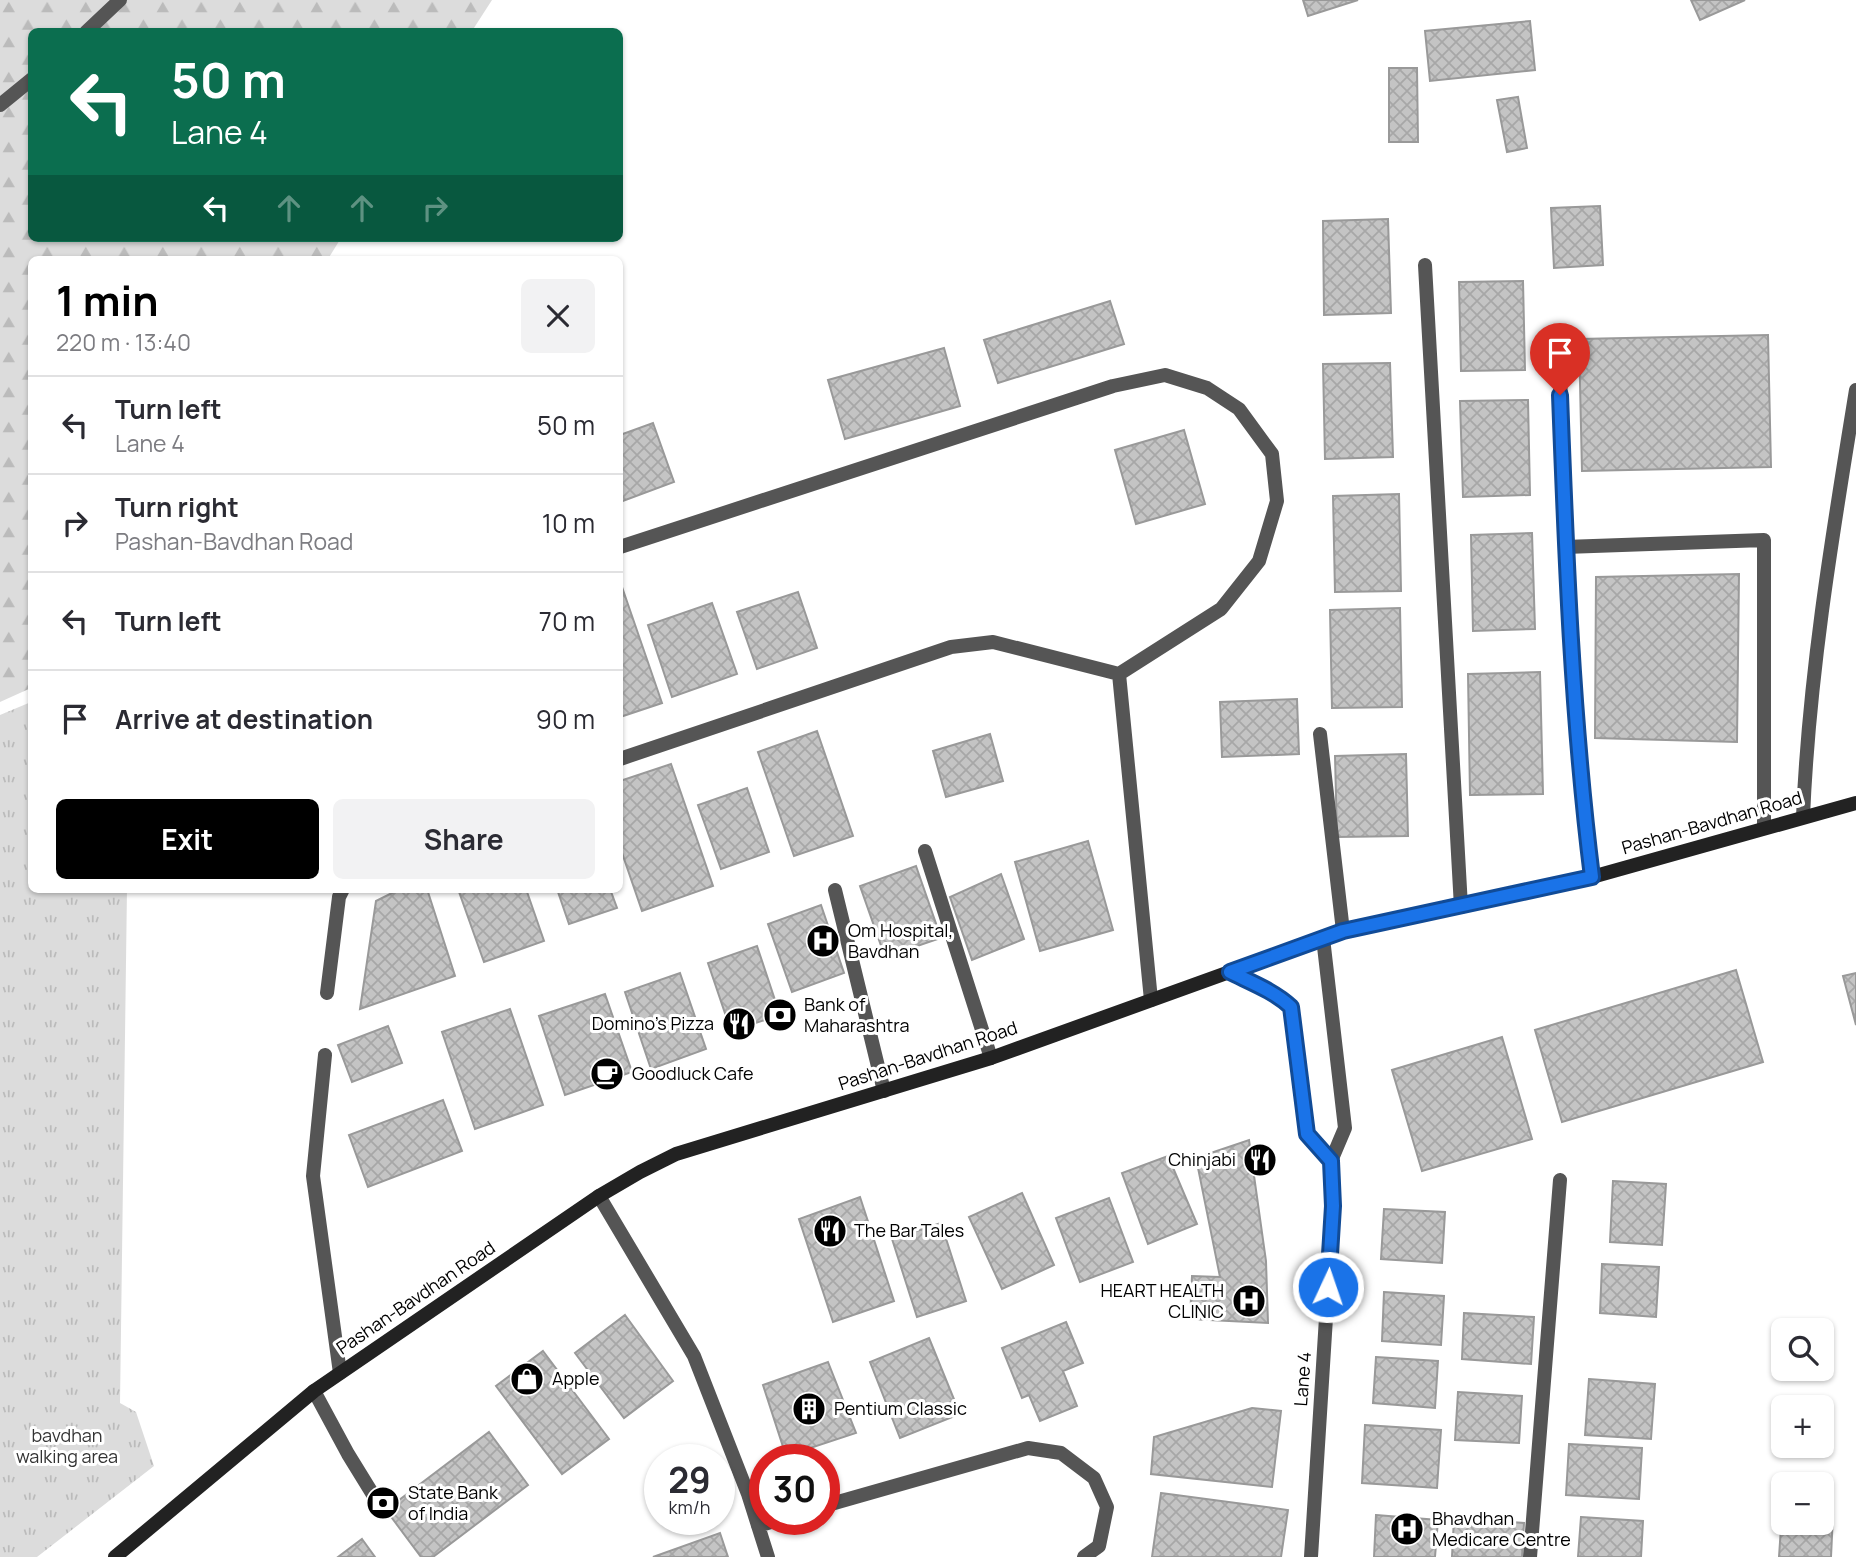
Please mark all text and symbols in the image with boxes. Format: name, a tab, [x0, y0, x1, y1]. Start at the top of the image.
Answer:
text: 50 m	[171, 46, 286, 113]
icon: left	[56, 56, 147, 147]
text: Lane 4	[171, 110, 268, 154]
icon: left	[197, 189, 235, 227]
icon: ahead	[270, 189, 308, 227]
icon: ahead	[343, 189, 381, 227]
icon: right	[416, 189, 454, 227]
text: 1 min	[56, 271, 159, 329]
button: close	[521, 279, 595, 353]
pin	[1530, 323, 1590, 395]
text: 220 m · 13:40	[56, 326, 191, 358]
icon: arrive	[1541, 334, 1579, 372]
text: Turn left	[115, 391, 222, 427]
icon: left	[56, 406, 94, 444]
text: 50 m	[537, 407, 595, 443]
text: Lane 4	[115, 427, 185, 459]
text: Turn right	[115, 489, 239, 525]
icon: right	[56, 504, 94, 542]
text: 10 m	[542, 505, 595, 541]
text: Pashan-Bavdhan Road	[115, 525, 353, 557]
icon: left	[56, 602, 94, 640]
text: Turn left	[115, 603, 222, 639]
text: 70 m	[539, 603, 595, 639]
icon: arrive	[56, 700, 94, 738]
text: Arrive at destination	[115, 701, 373, 737]
text: 90 m	[536, 701, 595, 737]
street label: Pashan-Bavdhan Road	[1619, 785, 1805, 859]
button: Exit	[56, 799, 319, 879]
button: Share	[333, 799, 595, 879]
place label: Om Hospital, Bavdhan	[848, 918, 953, 963]
hospital icon: Om Hospital, Bavdhan	[804, 922, 842, 960]
place label: Bank of Maharashtra	[804, 992, 909, 1037]
bank icon: Bank of Maharashtra	[761, 996, 799, 1034]
restaurant icon: Domino's Pizza	[720, 1005, 758, 1043]
place label: Domino's Pizza	[592, 1011, 714, 1035]
street label: Pashan-Bavdhan Road	[835, 1015, 1020, 1095]
cafe icon: Goodluck Cafe	[588, 1055, 626, 1093]
place label: Goodluck Cafe	[632, 1061, 753, 1085]
restaurant icon: Chinjabi	[1241, 1141, 1279, 1179]
place label: Chinjabi	[1168, 1147, 1236, 1171]
restaurant icon: The Bar Tales	[811, 1212, 849, 1250]
place label: The Bar Tales	[854, 1218, 964, 1242]
street label: Pashan-Bavdhan Road	[331, 1235, 500, 1359]
position arrow	[1291, 1250, 1365, 1324]
place label: HEART HEALTH CLINIC	[1100, 1278, 1224, 1323]
hospital icon: HEART HEALTH CLINIC	[1230, 1282, 1268, 1320]
map controls	[1771, 1318, 1834, 1535]
button: search	[1771, 1318, 1834, 1381]
street label: Lane 4	[1288, 1351, 1316, 1407]
shop icon: Apple	[508, 1360, 546, 1398]
place label: Apple	[552, 1366, 599, 1390]
building icon: Pentium Classic	[790, 1390, 828, 1428]
button: +	[1771, 1395, 1834, 1458]
place label: Pentium Classic	[834, 1396, 967, 1420]
park label: bavdhan walking area	[16, 1423, 118, 1468]
speed limit sign: 30	[749, 1444, 840, 1535]
text: 29	[668, 1456, 711, 1504]
button: −	[1771, 1472, 1834, 1535]
place label: State Bank of India	[408, 1480, 499, 1525]
bank icon: State Bank of India	[364, 1484, 402, 1522]
text: km/h	[669, 1495, 710, 1519]
place label: Bhavdhan Medicare Centre	[1432, 1506, 1571, 1551]
hospital icon: Bhavdhan Medicare Centre	[1388, 1510, 1426, 1548]

